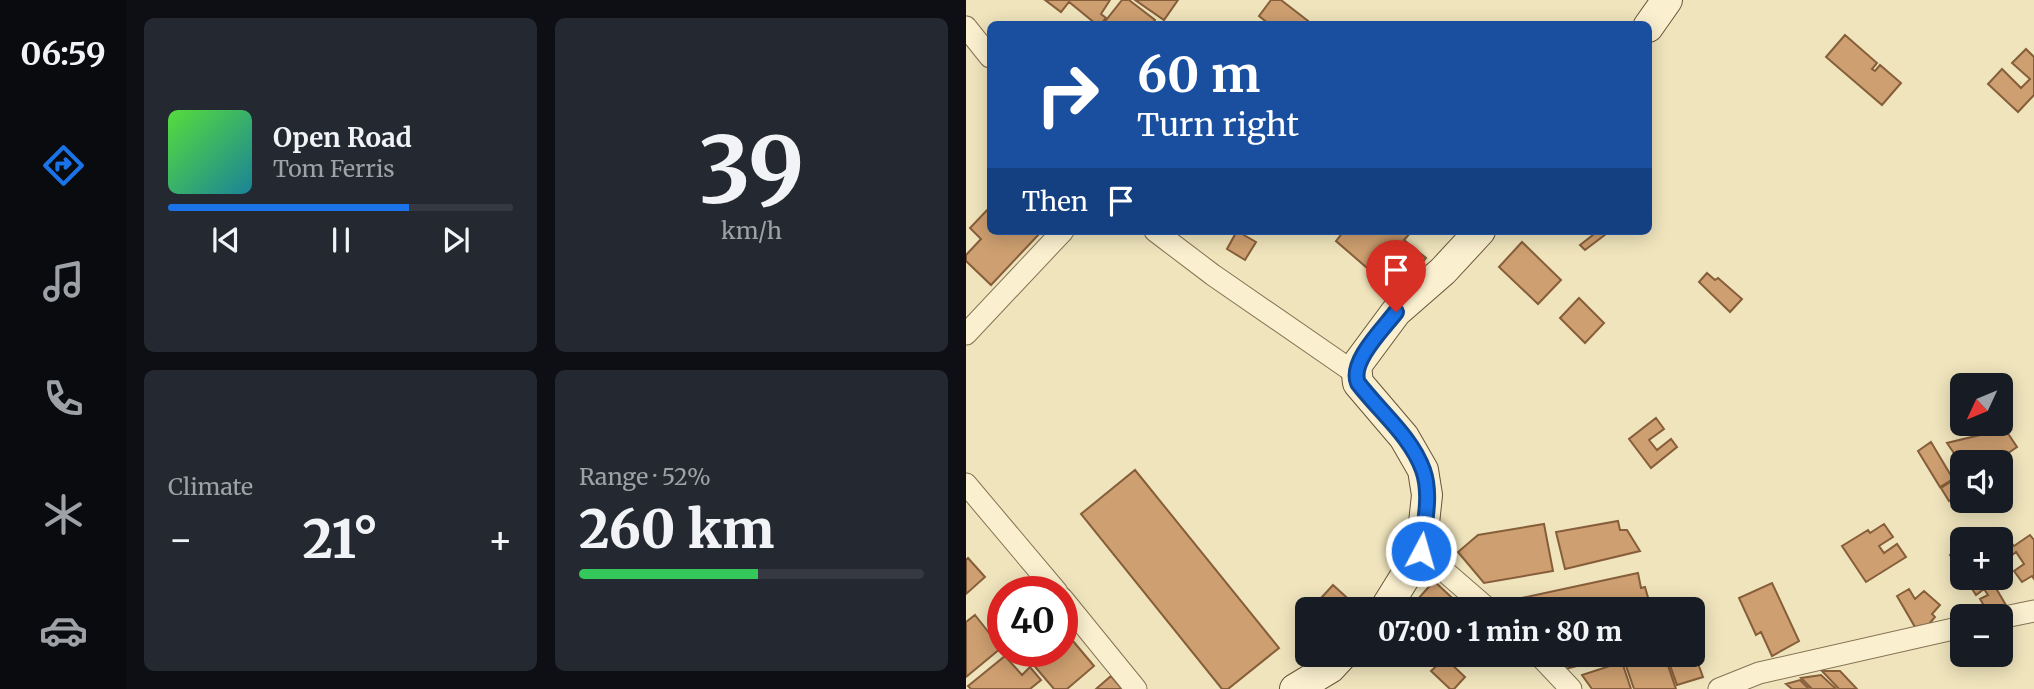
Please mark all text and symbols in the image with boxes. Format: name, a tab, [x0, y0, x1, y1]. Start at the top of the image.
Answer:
text: 06:59	[20, 34, 106, 74]
text: 60 m	[1137, 44, 1260, 105]
icon: right	[1022, 49, 1113, 140]
text: Turn right	[1137, 105, 1299, 145]
text: 39	[699, 113, 804, 228]
text: Open Road	[273, 121, 412, 154]
icon: directions	[39, 141, 88, 190]
text: Tom Ferris	[273, 154, 395, 183]
icon: arrive	[1102, 182, 1140, 220]
text: Then	[1022, 185, 1088, 218]
text: km/h	[721, 216, 782, 245]
icon: previous	[207, 221, 245, 259]
icon: pause	[322, 221, 360, 259]
icon: next	[437, 221, 475, 259]
pin	[1366, 240, 1426, 312]
icon: arrive	[1377, 251, 1415, 289]
icon: music	[39, 257, 88, 306]
north arrow	[1950, 373, 2012, 436]
map controls	[1950, 373, 2013, 667]
icon: phone	[39, 374, 88, 423]
button: sound	[1950, 450, 2013, 513]
text: Range · 52%	[579, 462, 711, 491]
text: Climate	[168, 472, 253, 501]
icon: climate	[39, 490, 88, 539]
text: 260 km	[579, 497, 774, 562]
text: 21°	[303, 507, 378, 572]
position arrow	[1384, 514, 1458, 588]
text: −	[168, 516, 193, 563]
text: +	[488, 516, 513, 563]
button: +	[1950, 527, 2013, 590]
speed limit sign: 40	[987, 576, 1078, 667]
button: −	[1950, 604, 2013, 667]
icon: car	[39, 606, 88, 655]
text: 07:00 · 1 min · 80 m	[1378, 615, 1622, 648]

